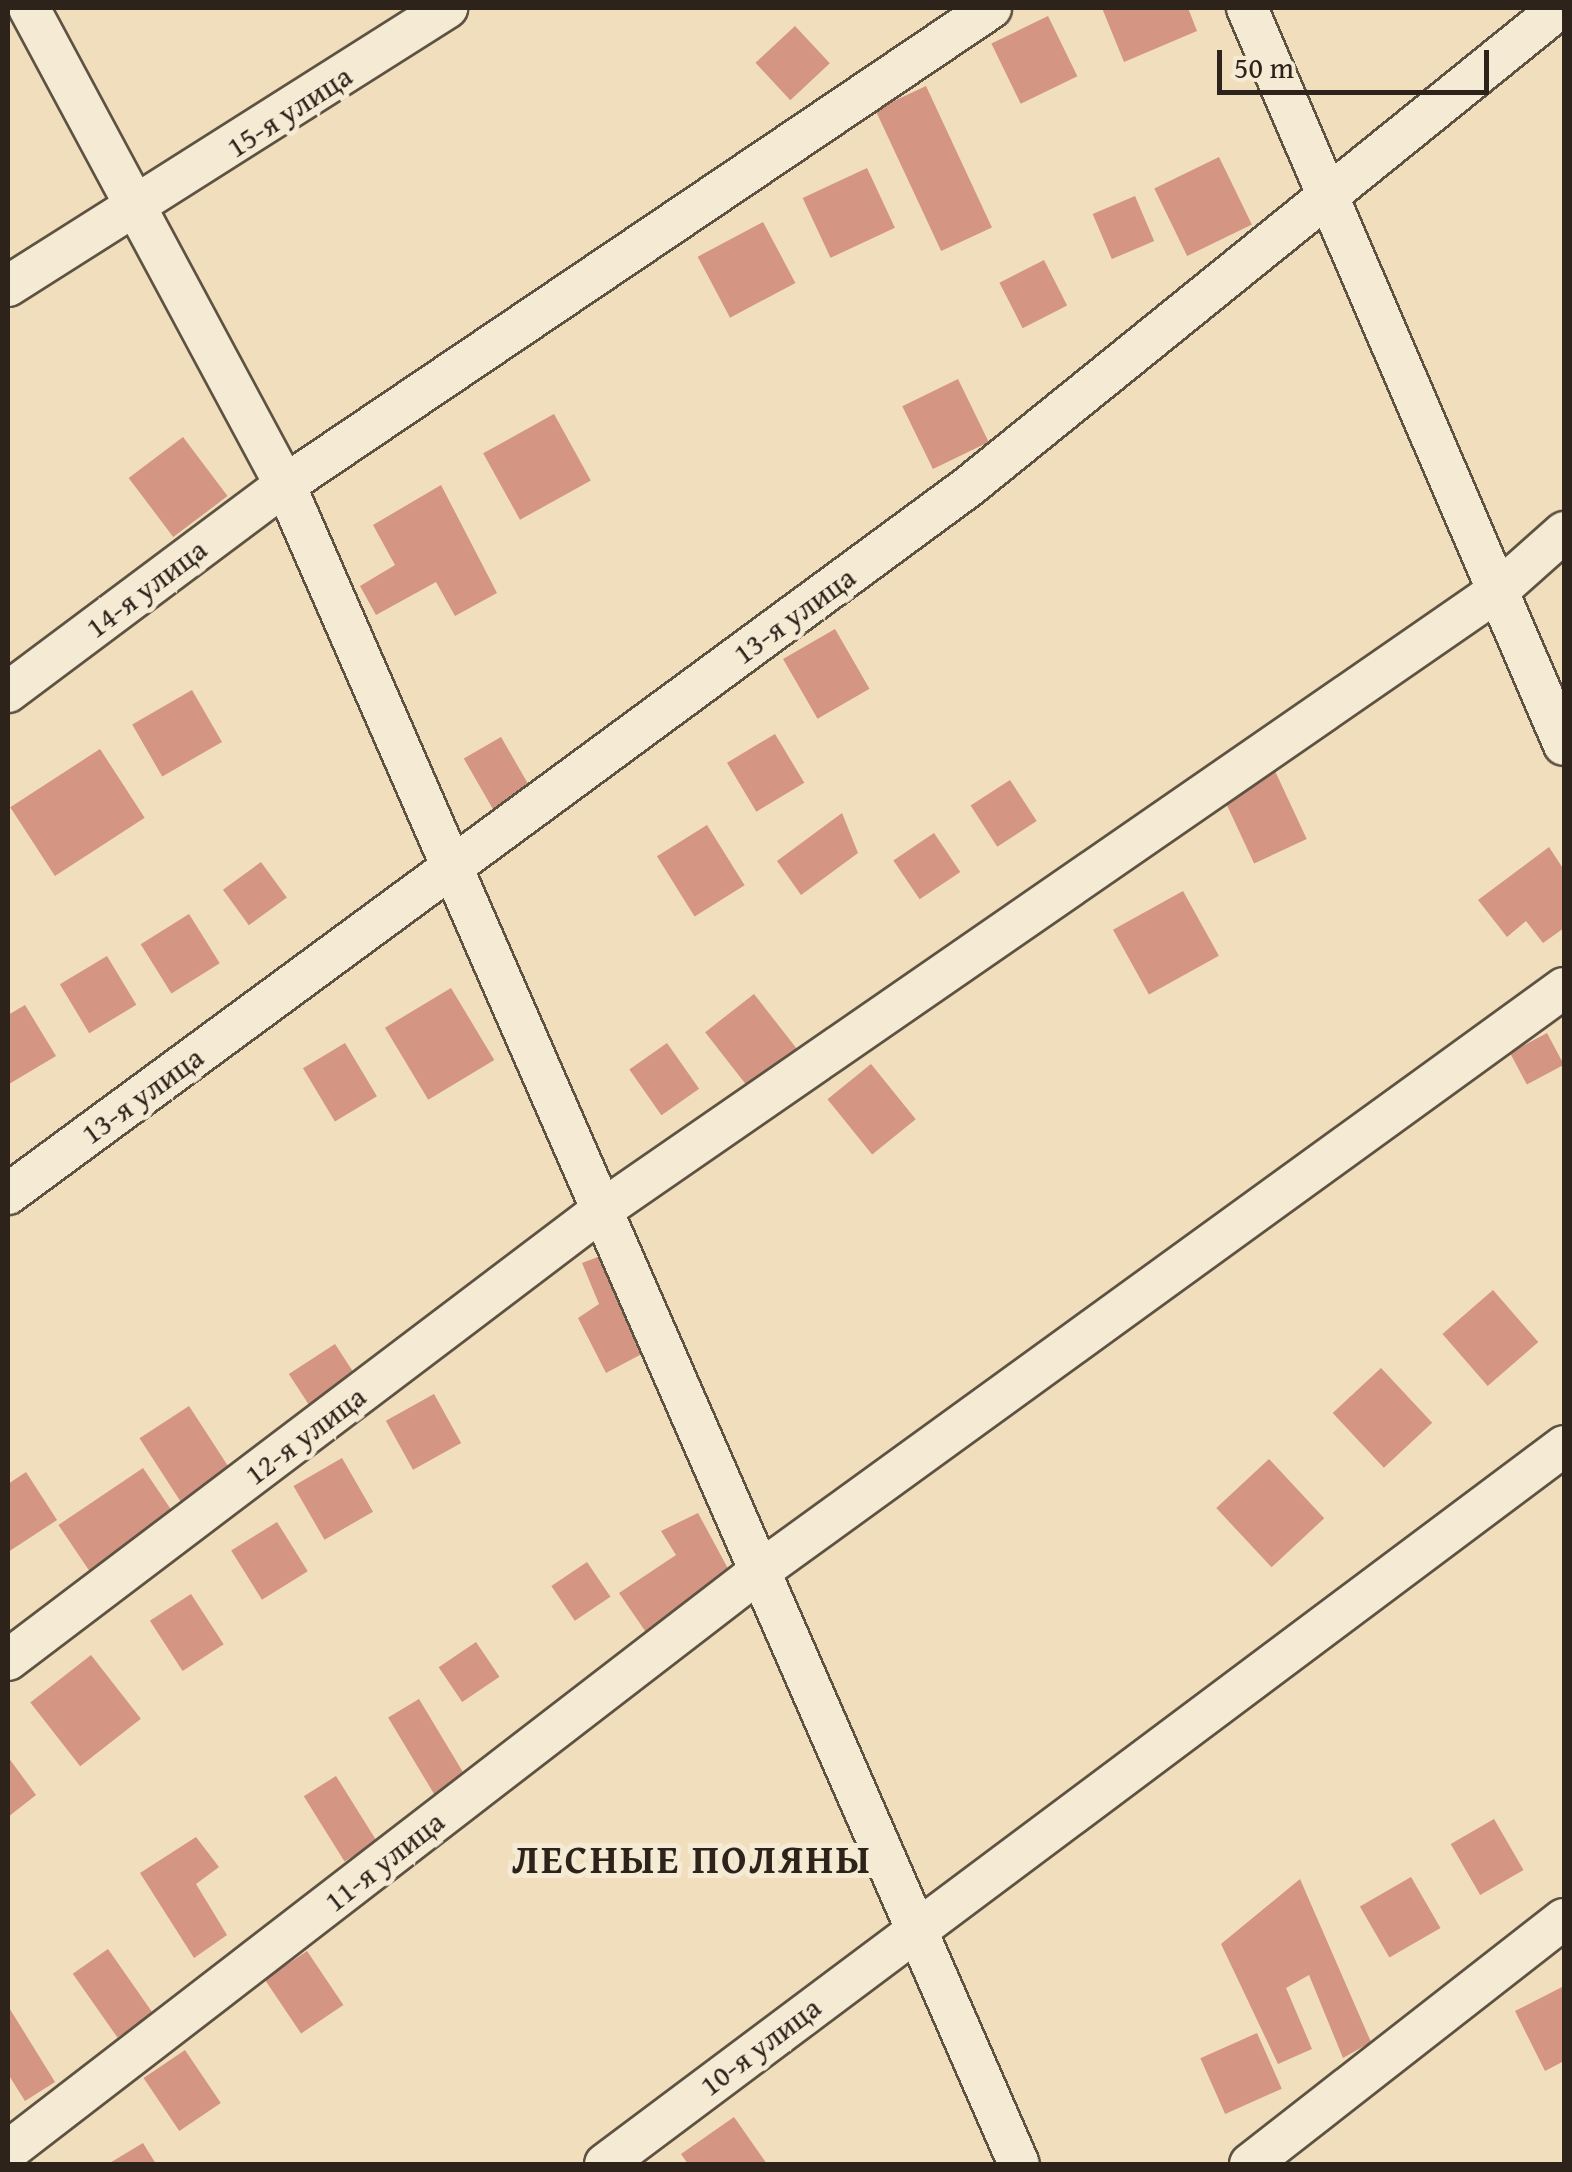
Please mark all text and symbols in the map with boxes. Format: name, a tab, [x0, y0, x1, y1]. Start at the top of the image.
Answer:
scale bar	[1222, 30, 1494, 92]
text: 50 m	[1234, 45, 1294, 89]
street label: 15-я улица	[220, 57, 358, 165]
street label: 14-я улица	[78, 531, 214, 645]
street label: 13-я улица	[726, 559, 862, 671]
street label: 13-я улица	[74, 1039, 210, 1151]
street label: 12-я улица	[237, 1378, 373, 1492]
street label: 11-я улица	[317, 1803, 451, 1919]
district label: ЛЕСНЫЕ ПОЛЯНЫ	[512, 1835, 872, 1883]
street label: 10-я улица	[692, 1989, 828, 2103]

